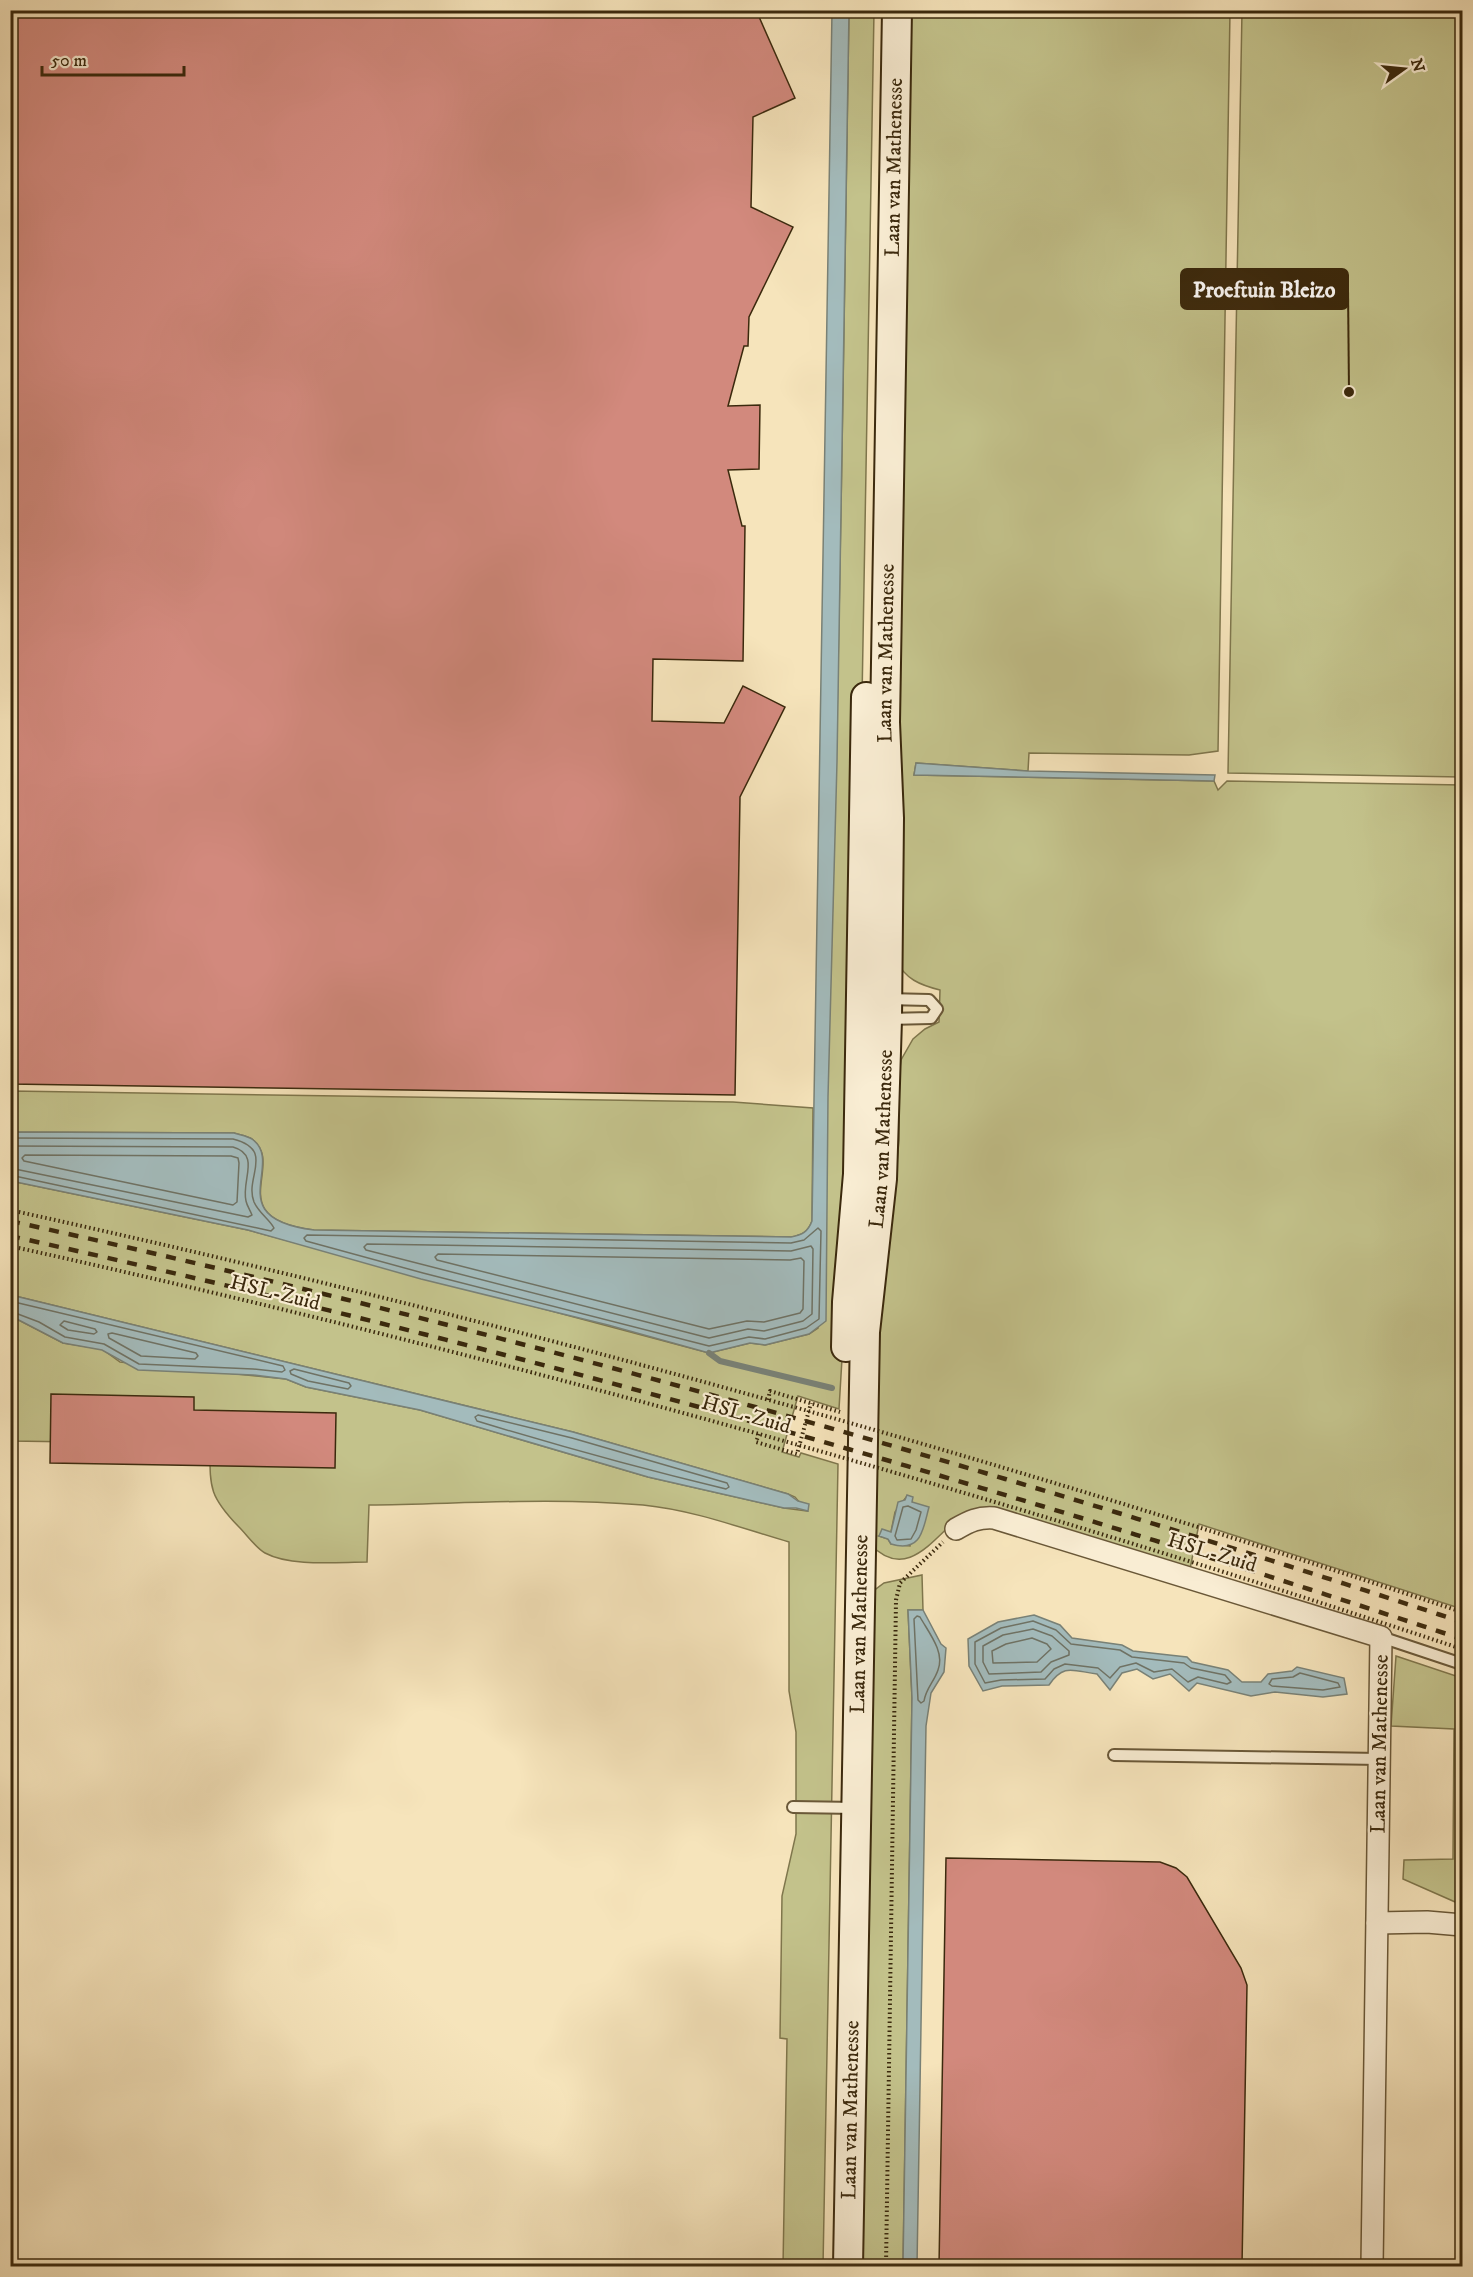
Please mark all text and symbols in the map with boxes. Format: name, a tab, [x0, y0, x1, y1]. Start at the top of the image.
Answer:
scale bar	[42, 39, 184, 77]
north arrow	[1374, 39, 1434, 99]
text: 50 m	[51, 50, 87, 72]
text: N	[1406, 56, 1429, 74]
street label: Laan van Mathenesse	[880, 77, 909, 257]
callout: Proeftuin Bleizo	[1181, 269, 1348, 309]
text: Proeftuin Bleizo	[1193, 277, 1336, 304]
street label: Laan van Mathenesse	[872, 563, 901, 743]
street label: Laan van Mathenesse	[864, 1049, 899, 1230]
street label: HSL-Zuid	[227, 1269, 323, 1317]
street label: HSL-Zuid	[698, 1390, 794, 1440]
street label: HSL-Zuid	[1164, 1527, 1260, 1579]
street label: Laan van Mathenesse	[845, 1534, 874, 1714]
street label: Laan van Mathenesse	[1365, 1654, 1395, 1834]
street label: Laan van Mathenesse	[836, 2020, 865, 2200]

